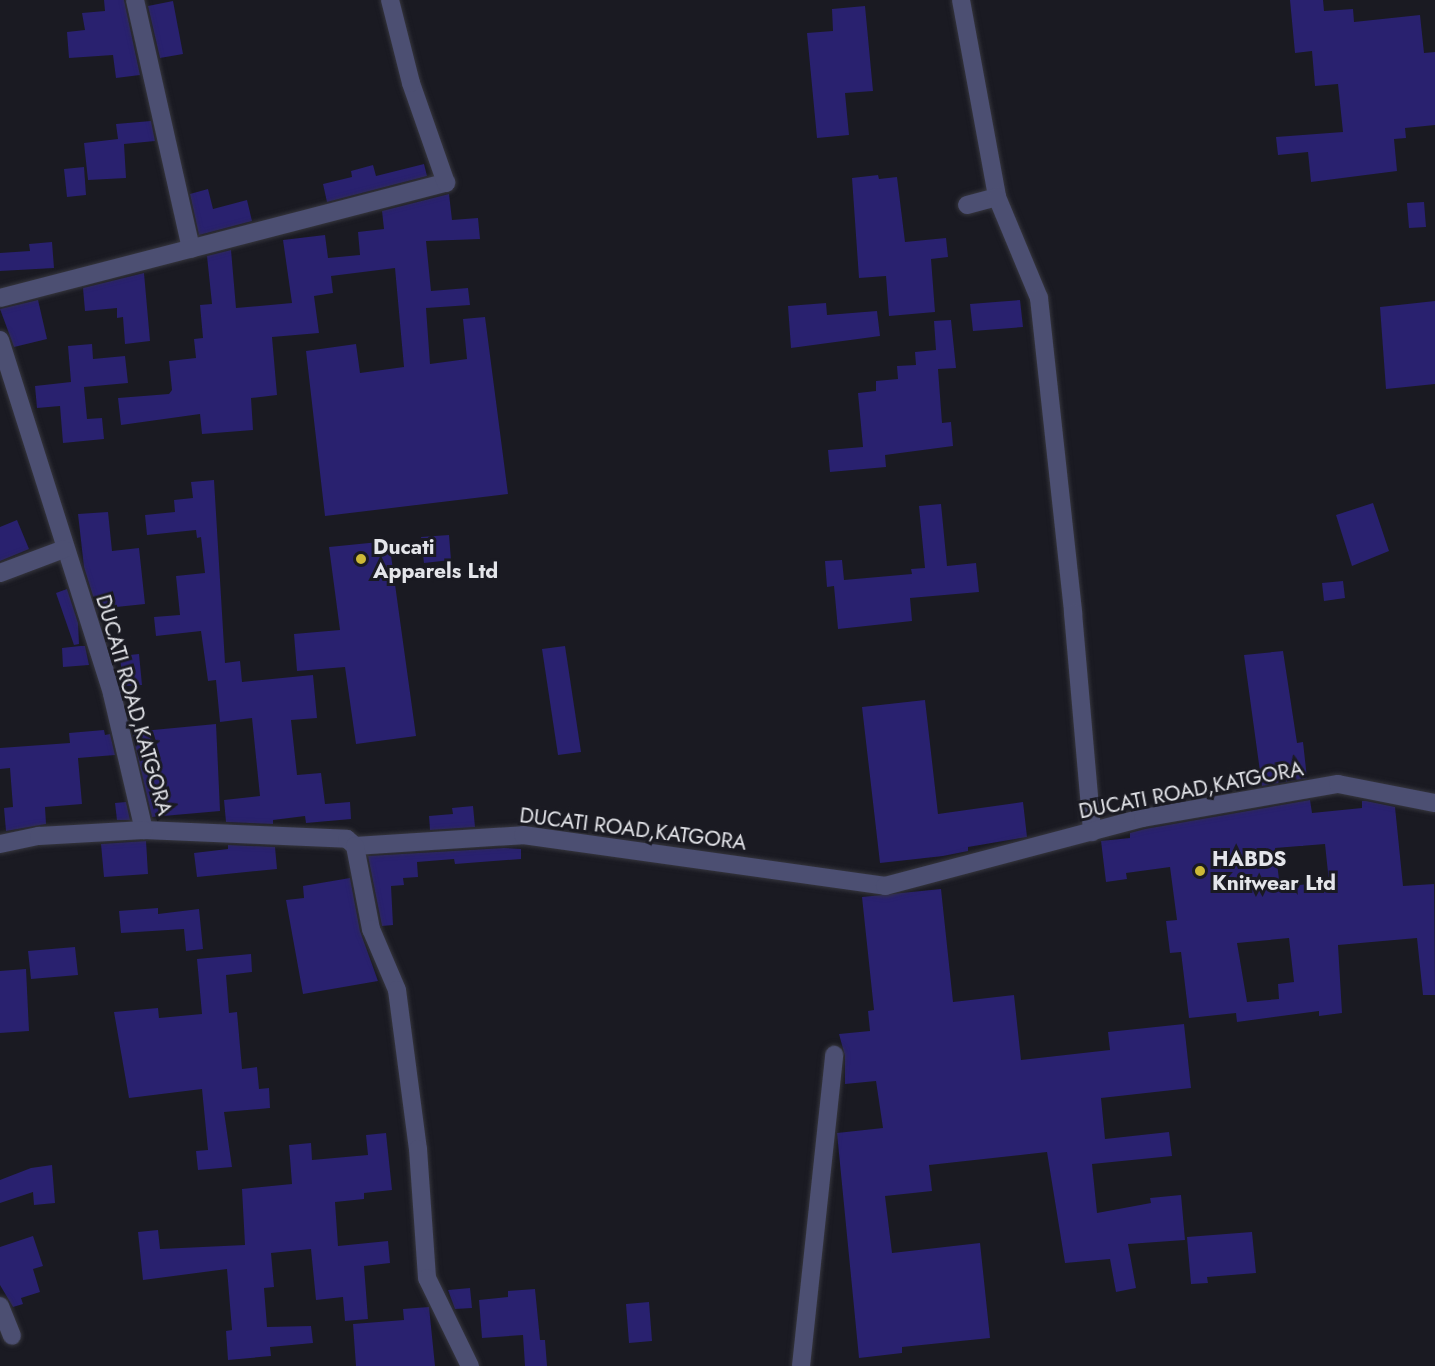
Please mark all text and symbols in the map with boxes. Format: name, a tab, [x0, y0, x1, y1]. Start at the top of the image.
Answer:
place label: Ducati Apparels Ltd	[373, 534, 498, 584]
marker: Ducati Apparels Ltd	[354, 552, 368, 566]
street label: DUCATI ROAD,KATGORA	[90, 592, 178, 818]
street label: DUCATI ROAD,KATGORA	[1077, 756, 1305, 824]
street label: DUCATI ROAD,KATGORA	[518, 803, 748, 855]
place label: HABDS Knitwear Ltd	[1212, 846, 1336, 896]
marker: HABDS Knitwear Ltd	[1193, 864, 1207, 878]

